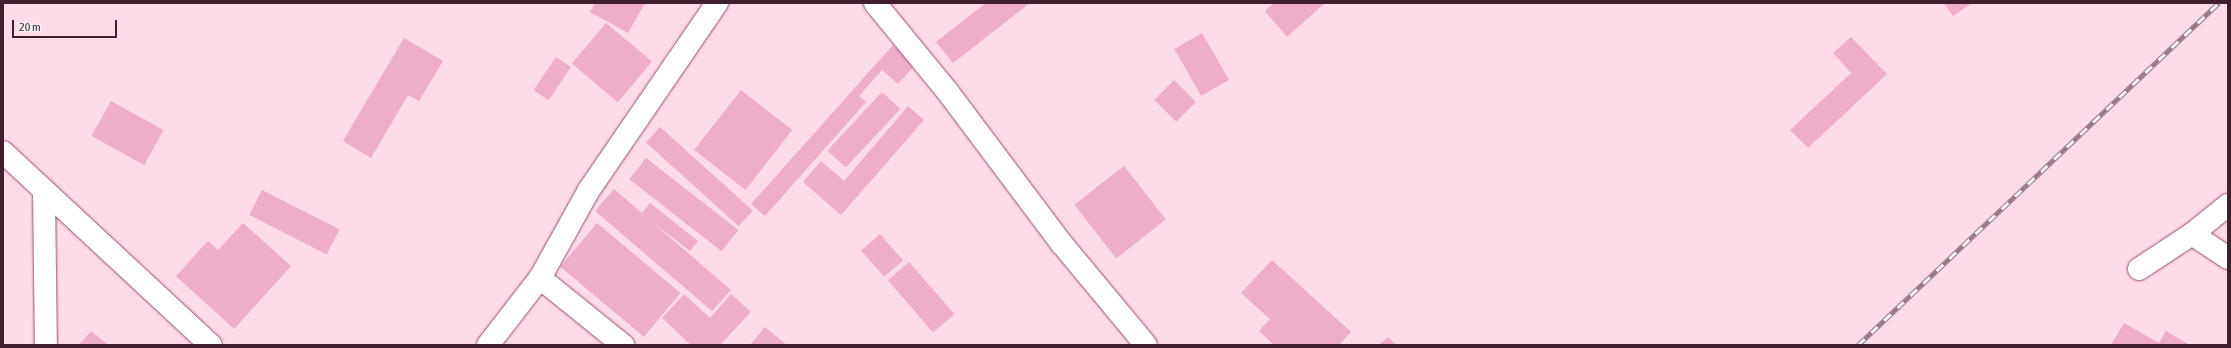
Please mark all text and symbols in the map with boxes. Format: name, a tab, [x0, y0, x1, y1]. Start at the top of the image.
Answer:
scale bar	[14, 12, 119, 38]
text: 20 m	[19, 20, 41, 34]

